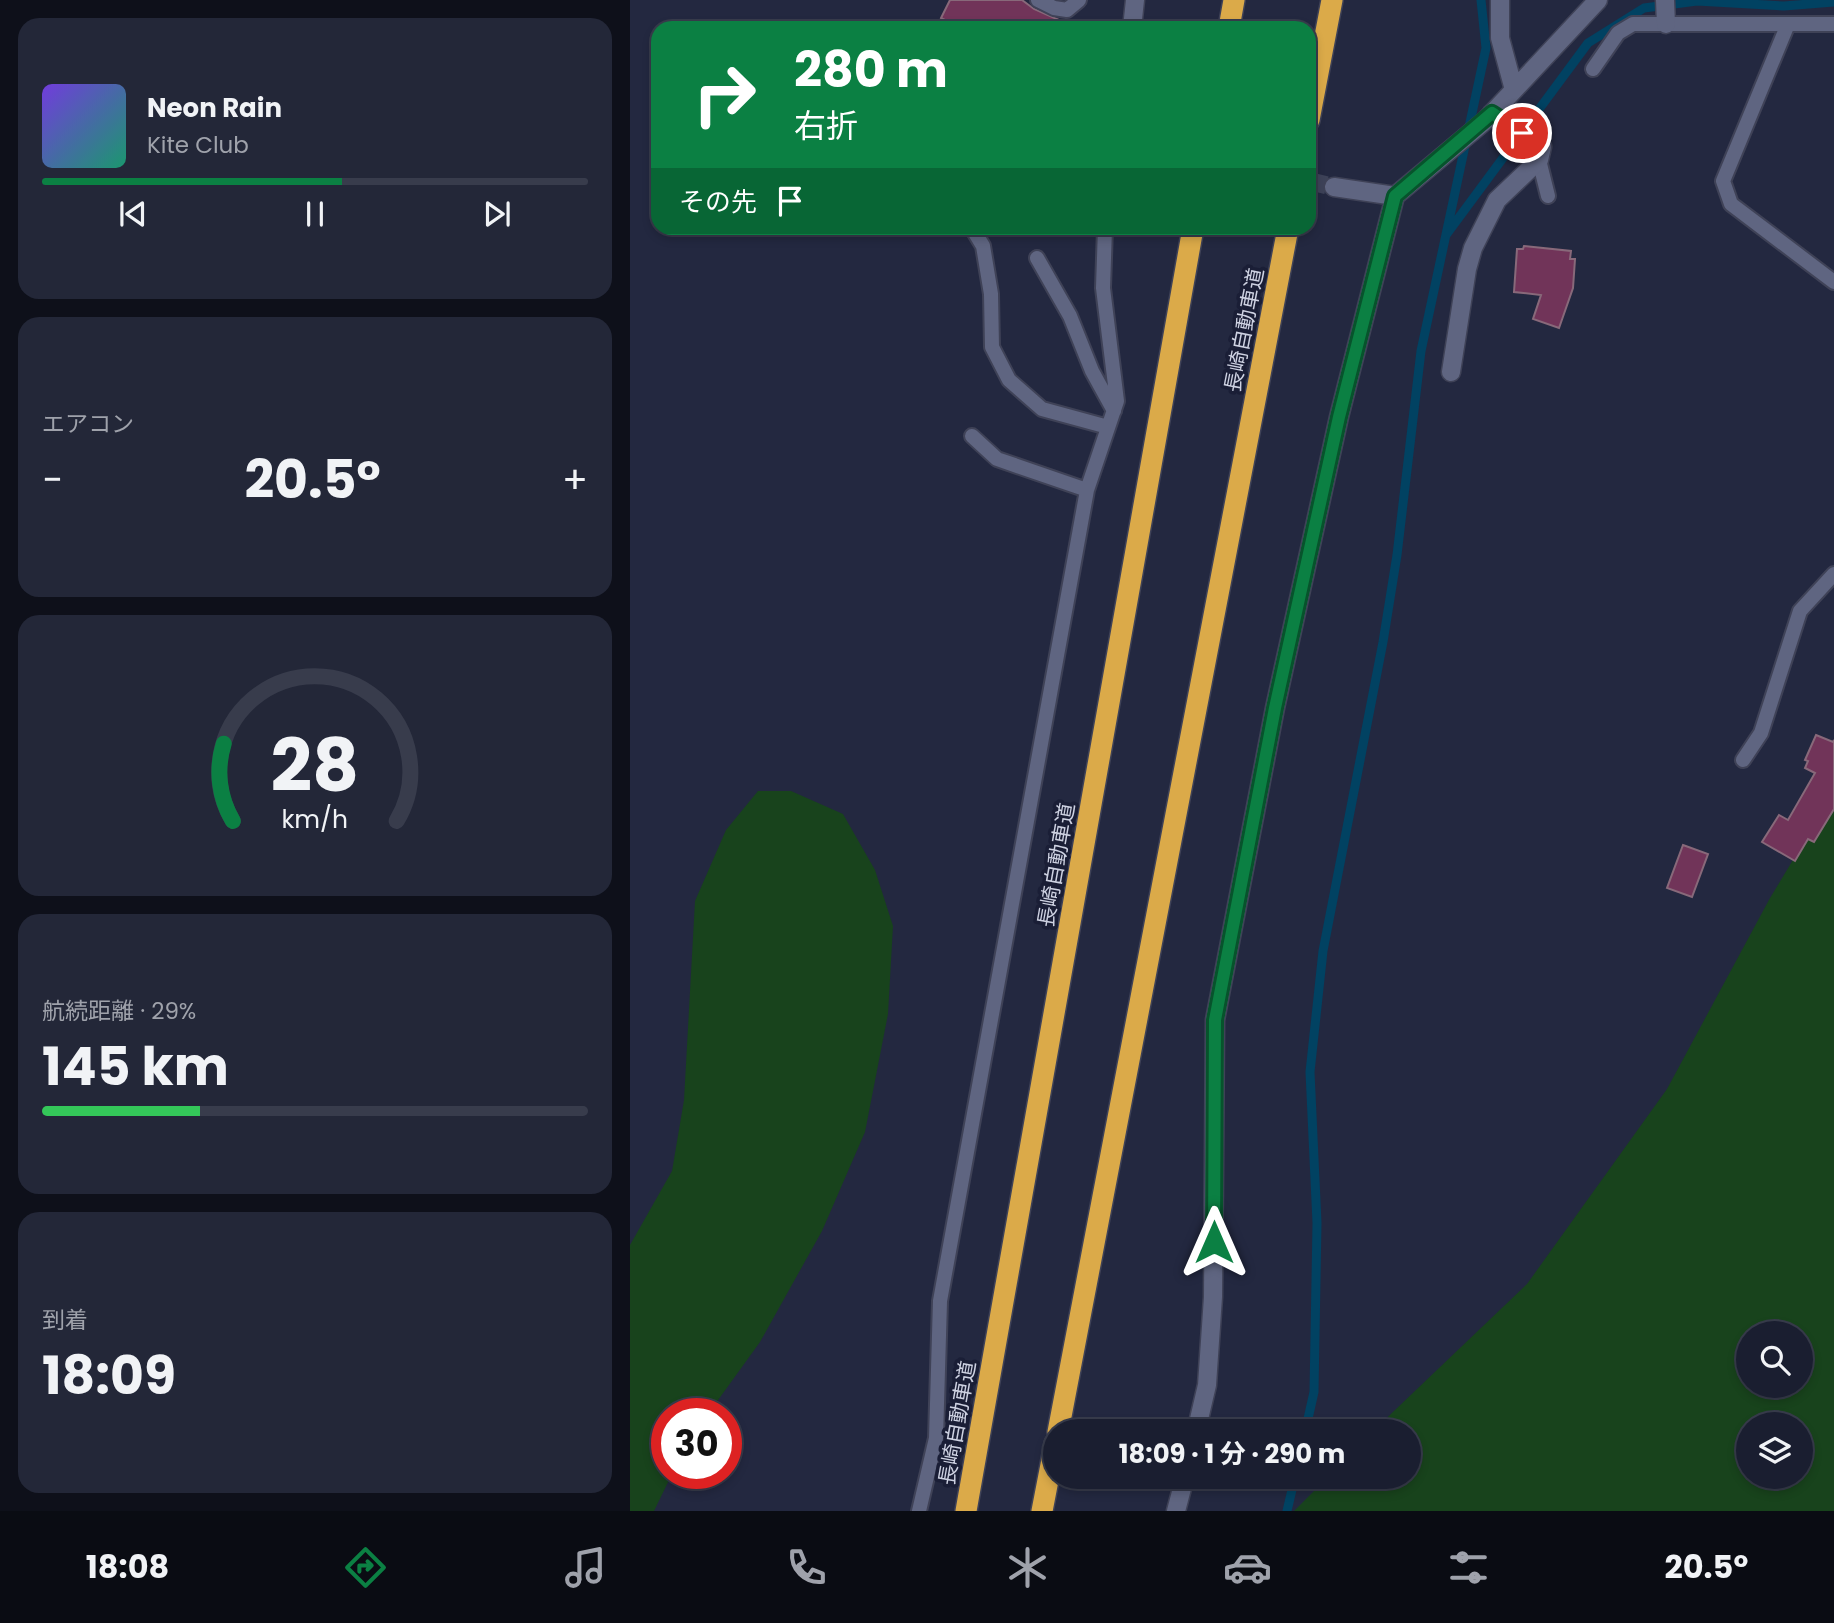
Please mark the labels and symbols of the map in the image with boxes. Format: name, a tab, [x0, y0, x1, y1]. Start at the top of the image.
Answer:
pin	[1492, 103, 1552, 163]
street label: 長崎自動車道	[1218, 265, 1270, 395]
street label: 長崎自動車道	[1031, 800, 1081, 930]
position arrow	[1177, 1205, 1251, 1279]
street label: 長崎自動車道	[932, 1358, 982, 1488]
speed limit sign: 30	[651, 1398, 742, 1489]

